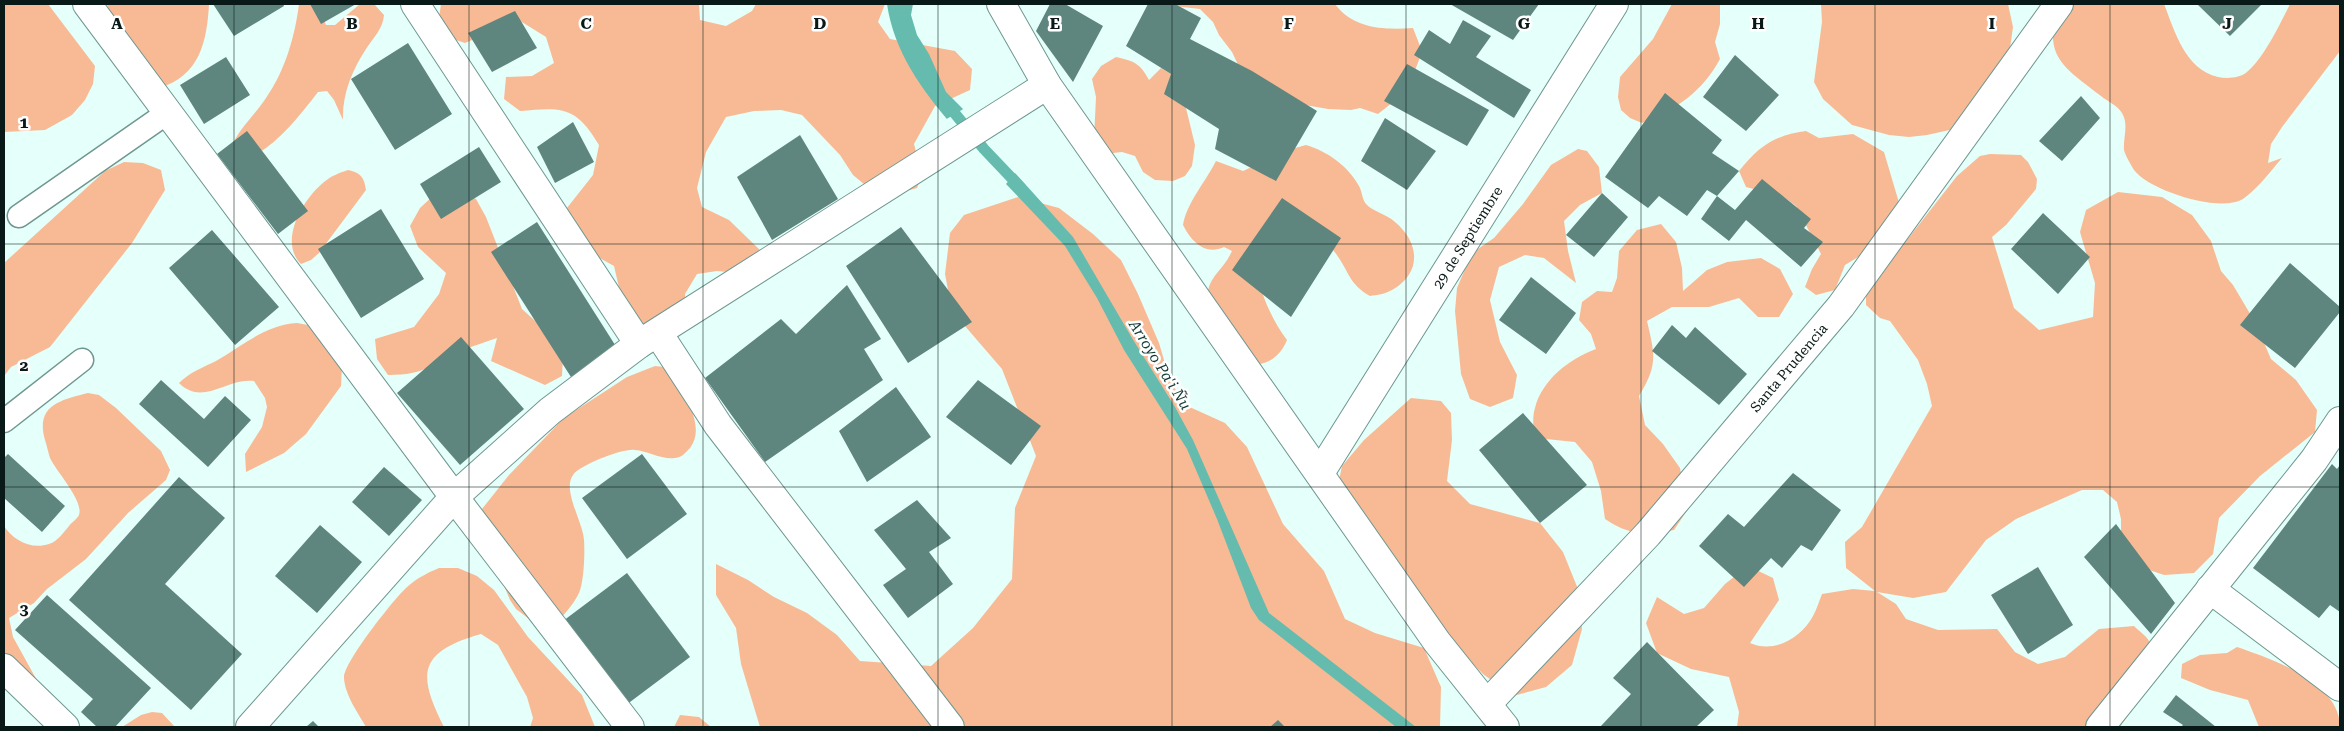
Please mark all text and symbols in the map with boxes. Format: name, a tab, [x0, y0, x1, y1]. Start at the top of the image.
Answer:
text: A	[111, 14, 123, 33]
text: B	[346, 14, 358, 33]
text: C	[580, 14, 592, 33]
text: D	[814, 14, 827, 33]
text: E	[1050, 14, 1060, 33]
text: F	[1284, 14, 1294, 33]
text: G	[1518, 14, 1531, 33]
text: H	[1751, 14, 1765, 33]
text: I	[1989, 14, 1995, 33]
text: J	[2222, 14, 2232, 33]
text: 1	[20, 113, 29, 132]
street label: 29 de Septiembre	[1430, 183, 1506, 291]
water label: Arroyo Pa'i Ñu	[1125, 316, 1195, 413]
street label: Santa Prudencia	[1747, 320, 1831, 415]
text: 2	[20, 356, 29, 375]
text: 3	[20, 600, 29, 619]

